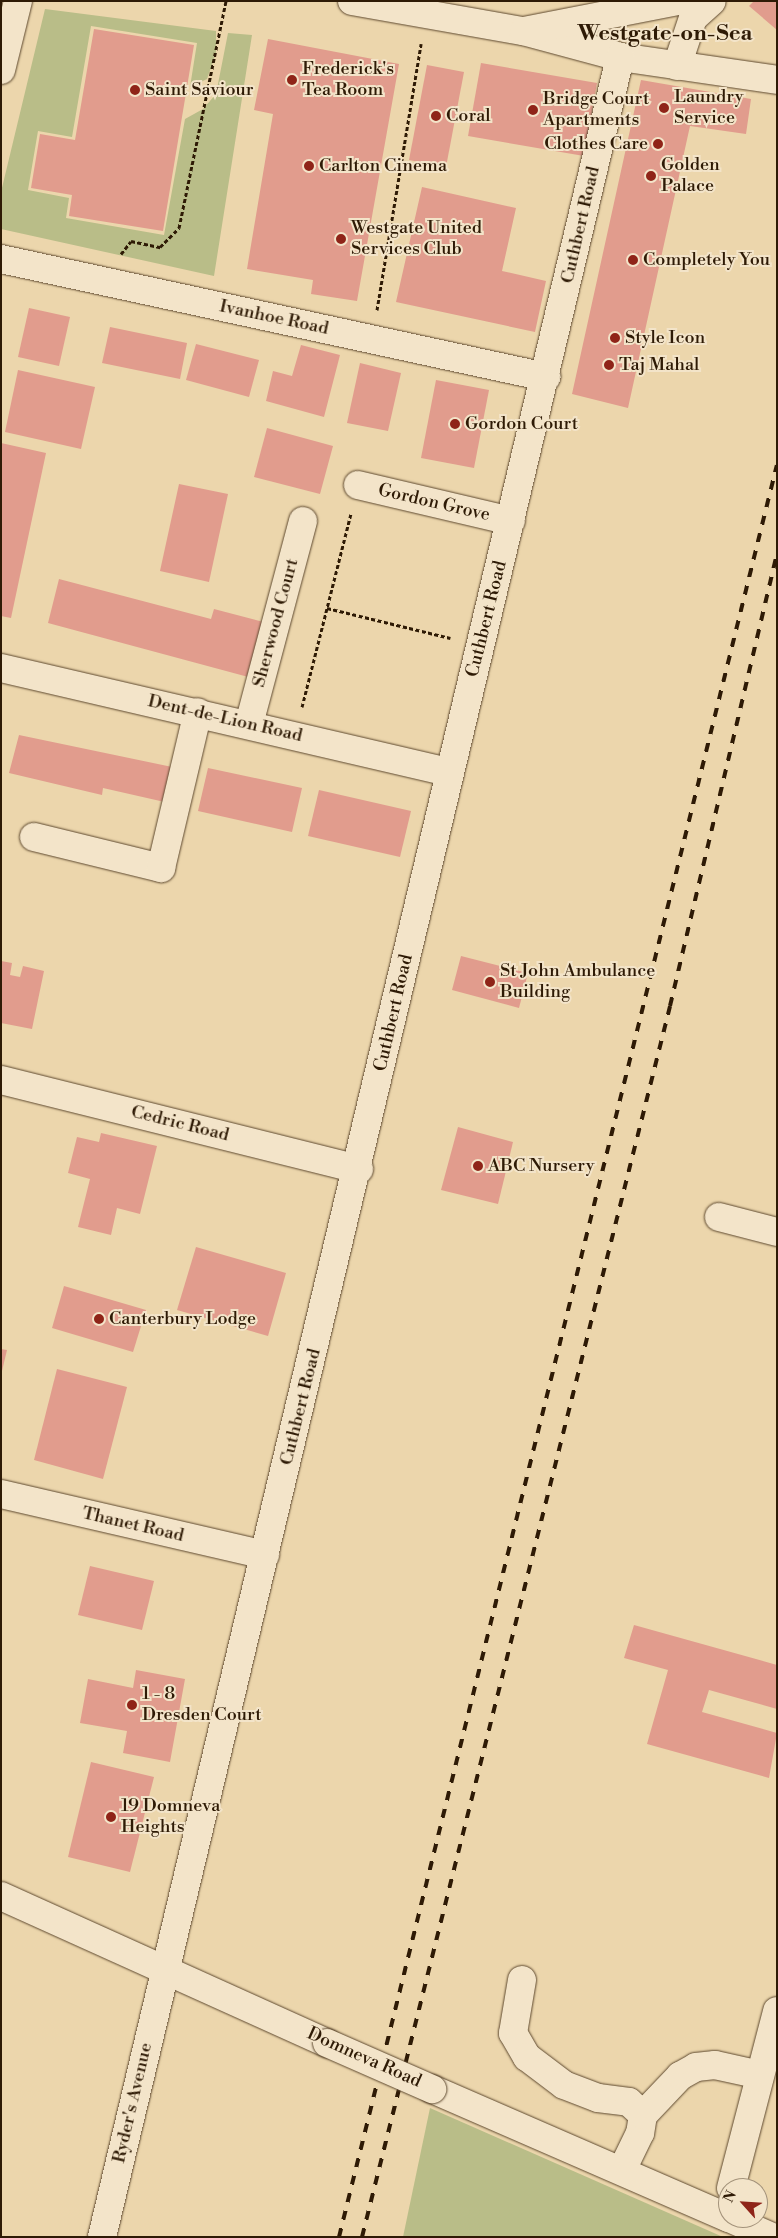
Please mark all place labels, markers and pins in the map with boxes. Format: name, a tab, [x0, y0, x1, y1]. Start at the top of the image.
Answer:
place label: Frederick's Tea Room	[302, 59, 394, 102]
marker: Frederick's Tea Room	[286, 74, 298, 86]
place label: Saint Saviour	[145, 79, 254, 101]
marker: Saint Saviour	[129, 84, 141, 96]
place label: Laundry Service	[674, 87, 743, 130]
place label: Bridge Court Apartments	[543, 89, 649, 132]
marker: Laundry Service	[658, 102, 670, 114]
marker: Bridge Court Apartments	[527, 104, 539, 116]
place label: Coral	[446, 105, 491, 127]
marker: Coral	[430, 110, 442, 122]
place label: Clothes Care	[544, 133, 648, 155]
marker: Clothes Care	[652, 138, 664, 150]
place label: Carlton Cinema	[319, 155, 447, 177]
place label: Golden Palace	[661, 155, 720, 198]
marker: Carlton Cinema	[303, 160, 315, 172]
marker: Golden Palace	[645, 170, 657, 182]
place label: Westgate United Services Club	[351, 218, 482, 260]
marker: Westgate United Services Club	[335, 233, 347, 245]
place label: Completely You	[643, 249, 770, 271]
marker: Completely You	[627, 254, 639, 266]
place label: Style Icon	[625, 327, 705, 349]
marker: Style Icon	[609, 332, 621, 344]
place label: Taj Mahal	[619, 354, 699, 376]
marker: Taj Mahal	[603, 359, 615, 371]
place label: Gordon Court	[465, 413, 578, 435]
marker: Gordon Court	[449, 418, 461, 430]
place label: St John Ambulance Building	[500, 961, 655, 1004]
marker: St John Ambulance Building	[484, 976, 496, 988]
place label: ABC Nursery	[488, 1155, 594, 1177]
marker: ABC Nursery	[472, 1160, 484, 1172]
place label: Canterbury Lodge	[109, 1308, 256, 1330]
marker: Canterbury Lodge	[93, 1313, 105, 1325]
place label: 1 - 8 Dresden Court	[142, 1684, 262, 1726]
marker: 1 - 8 Dresden Court	[126, 1699, 138, 1711]
place label: 19 Domneva Heights	[121, 1796, 220, 1838]
marker: 19 Domneva Heights	[105, 1811, 117, 1823]

